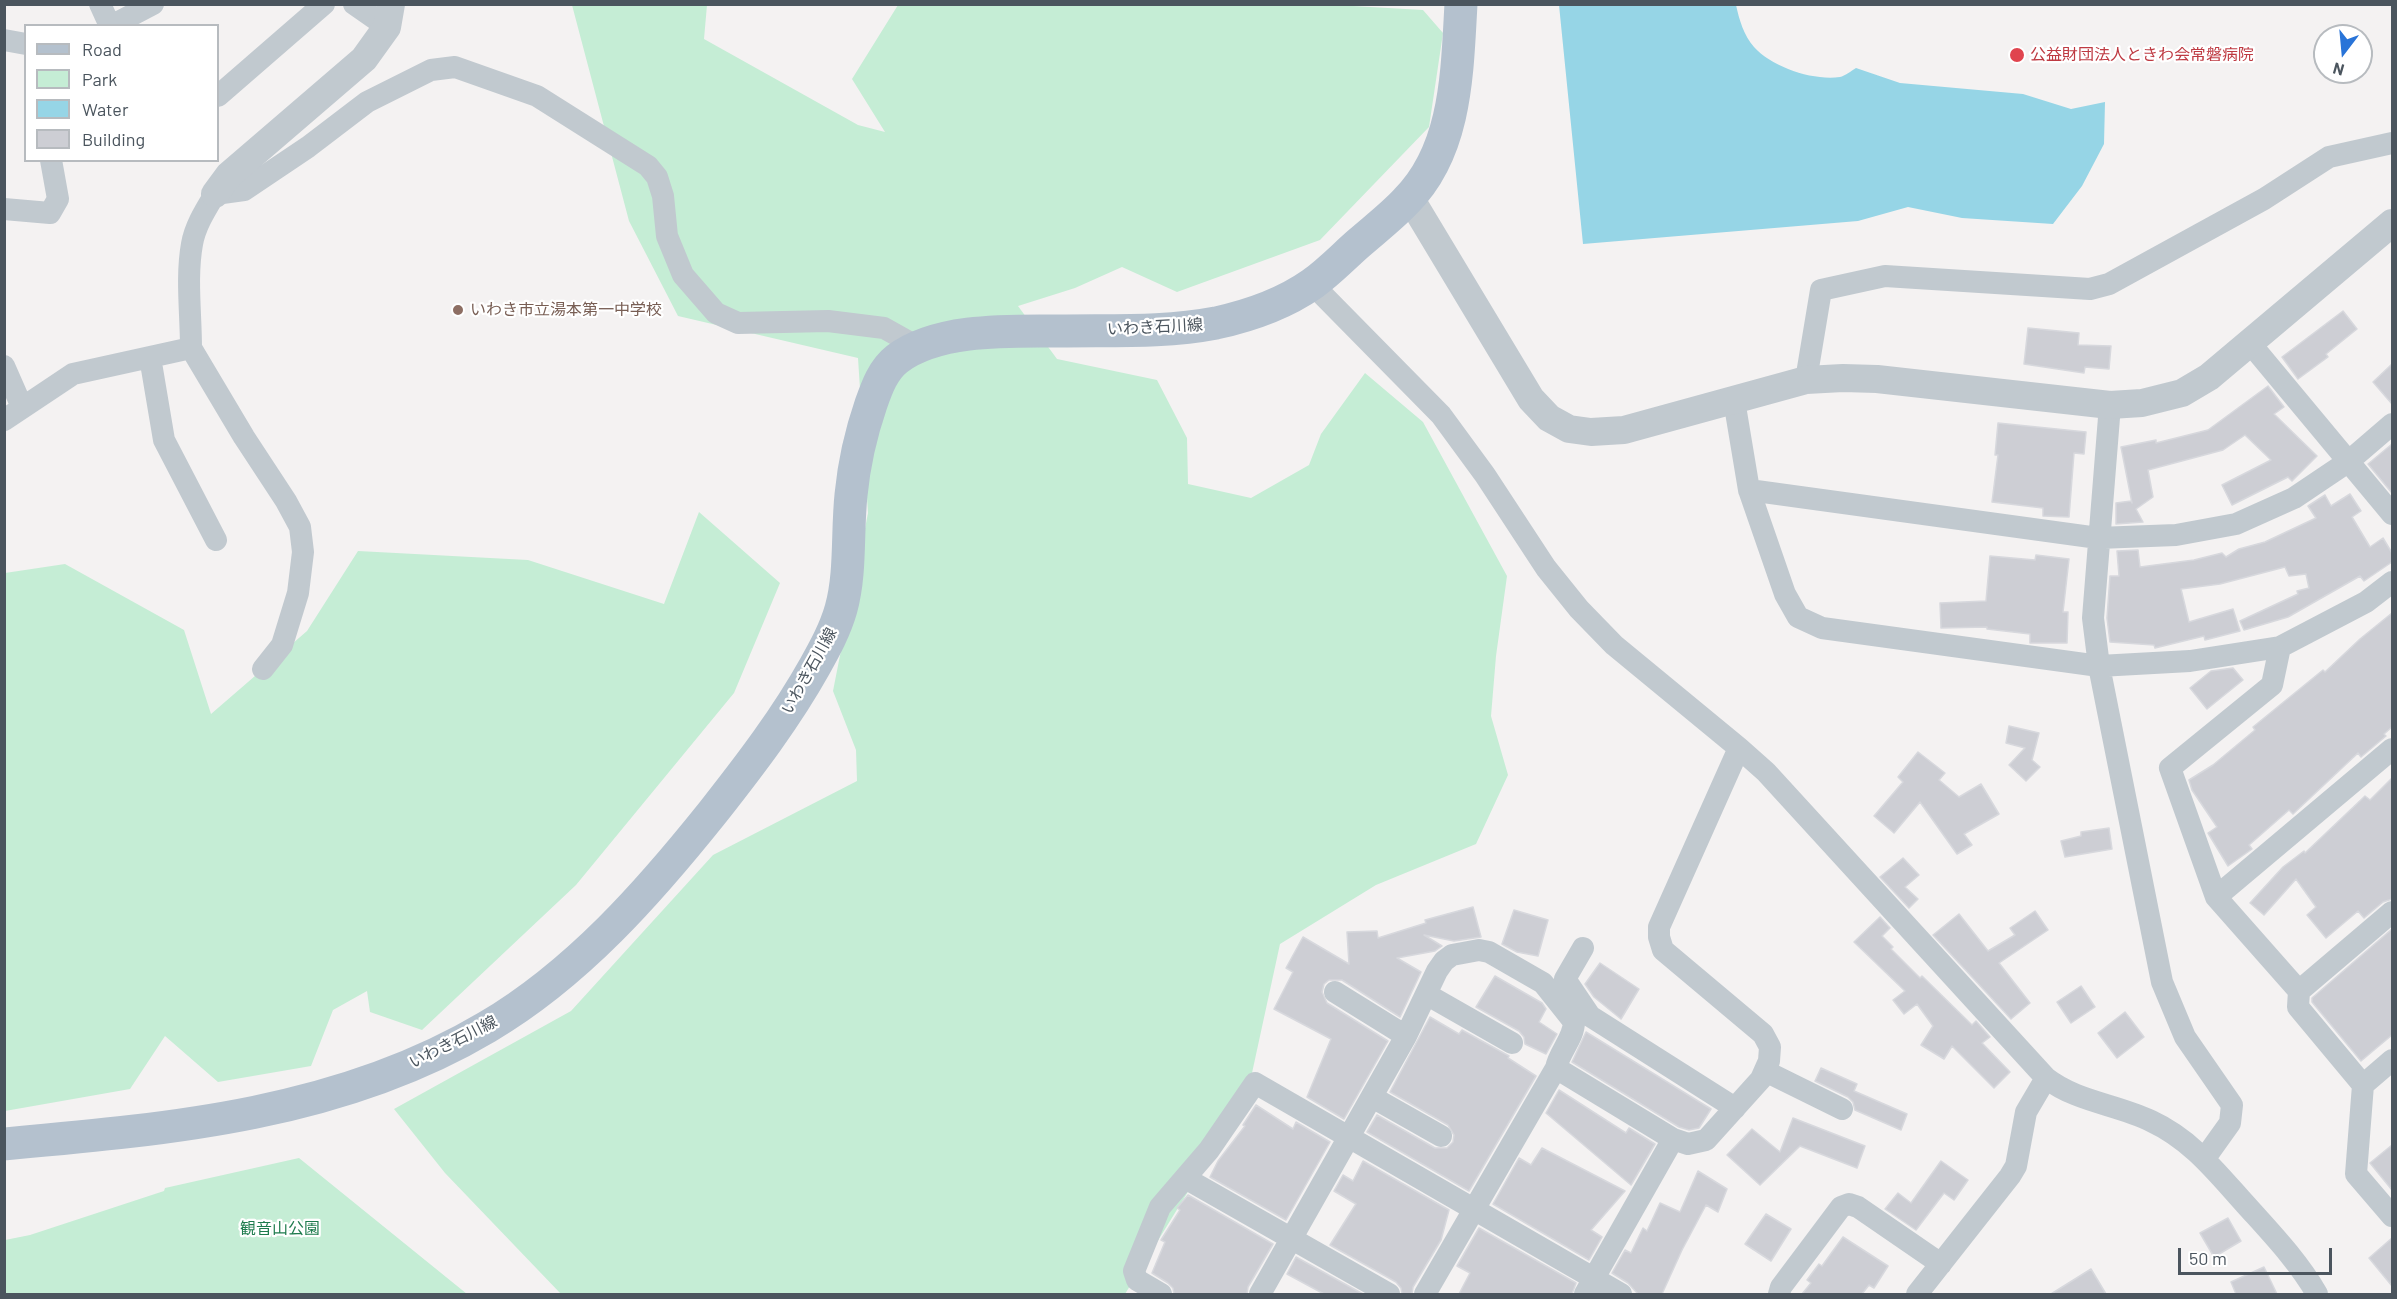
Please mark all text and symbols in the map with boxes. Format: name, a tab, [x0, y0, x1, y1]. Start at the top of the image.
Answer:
legend	[24, 24, 219, 162]
north arrow	[2313, 24, 2373, 84]
text: Road	[82, 38, 122, 60]
place label: 公益財団法人ときわ会常磐病院	[2030, 45, 2254, 65]
marker: 公益財団法人ときわ会常磐病院	[2008, 46, 2026, 64]
text: N	[2331, 59, 2346, 80]
text: Park	[82, 68, 117, 90]
text: Water	[82, 98, 129, 120]
text: Building	[82, 128, 145, 150]
place label: いわき市立湯本第一中学校	[470, 300, 662, 320]
marker: いわき市立湯本第一中学校	[451, 303, 465, 317]
street label: いわき石川線	[1107, 315, 1203, 339]
street label: いわき石川線	[777, 624, 841, 718]
street label: いわき石川線	[406, 1012, 500, 1072]
park label: 観音山公園	[240, 1219, 320, 1239]
scale bar	[2181, 1236, 2336, 1274]
text: 50 m	[2189, 1247, 2227, 1269]

